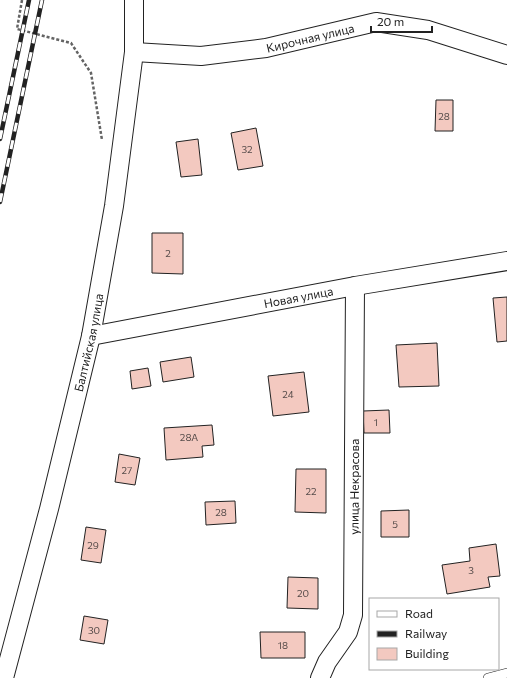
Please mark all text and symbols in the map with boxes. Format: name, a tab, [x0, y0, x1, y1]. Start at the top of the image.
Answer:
scale bar	[371, 8, 432, 34]
text: 20 m	[377, 14, 404, 28]
street label: Кирочная улица	[265, 20, 356, 55]
house number: 28	[438, 110, 450, 122]
house number: 32	[241, 143, 253, 155]
house number: 2	[165, 247, 171, 259]
street label: Новая улица	[262, 283, 334, 310]
street label: Балтийская улица	[71, 292, 105, 393]
house number: 24	[282, 388, 294, 400]
house number: 1	[374, 416, 378, 428]
house number: 28А	[180, 431, 198, 443]
street label: улица Некрасова	[346, 439, 361, 535]
house number: 27	[122, 464, 132, 476]
house number: 22	[305, 485, 317, 497]
house number: 28	[215, 506, 227, 518]
house number: 5	[392, 518, 398, 530]
house number: 29	[87, 539, 99, 551]
house number: 3	[468, 564, 474, 576]
house number: 20	[297, 587, 309, 599]
legend	[369, 598, 499, 670]
text: Road	[405, 606, 433, 620]
house number: 30	[88, 624, 100, 636]
text: Railway	[405, 626, 447, 640]
house number: 18	[278, 639, 288, 651]
text: Building	[405, 646, 449, 660]

